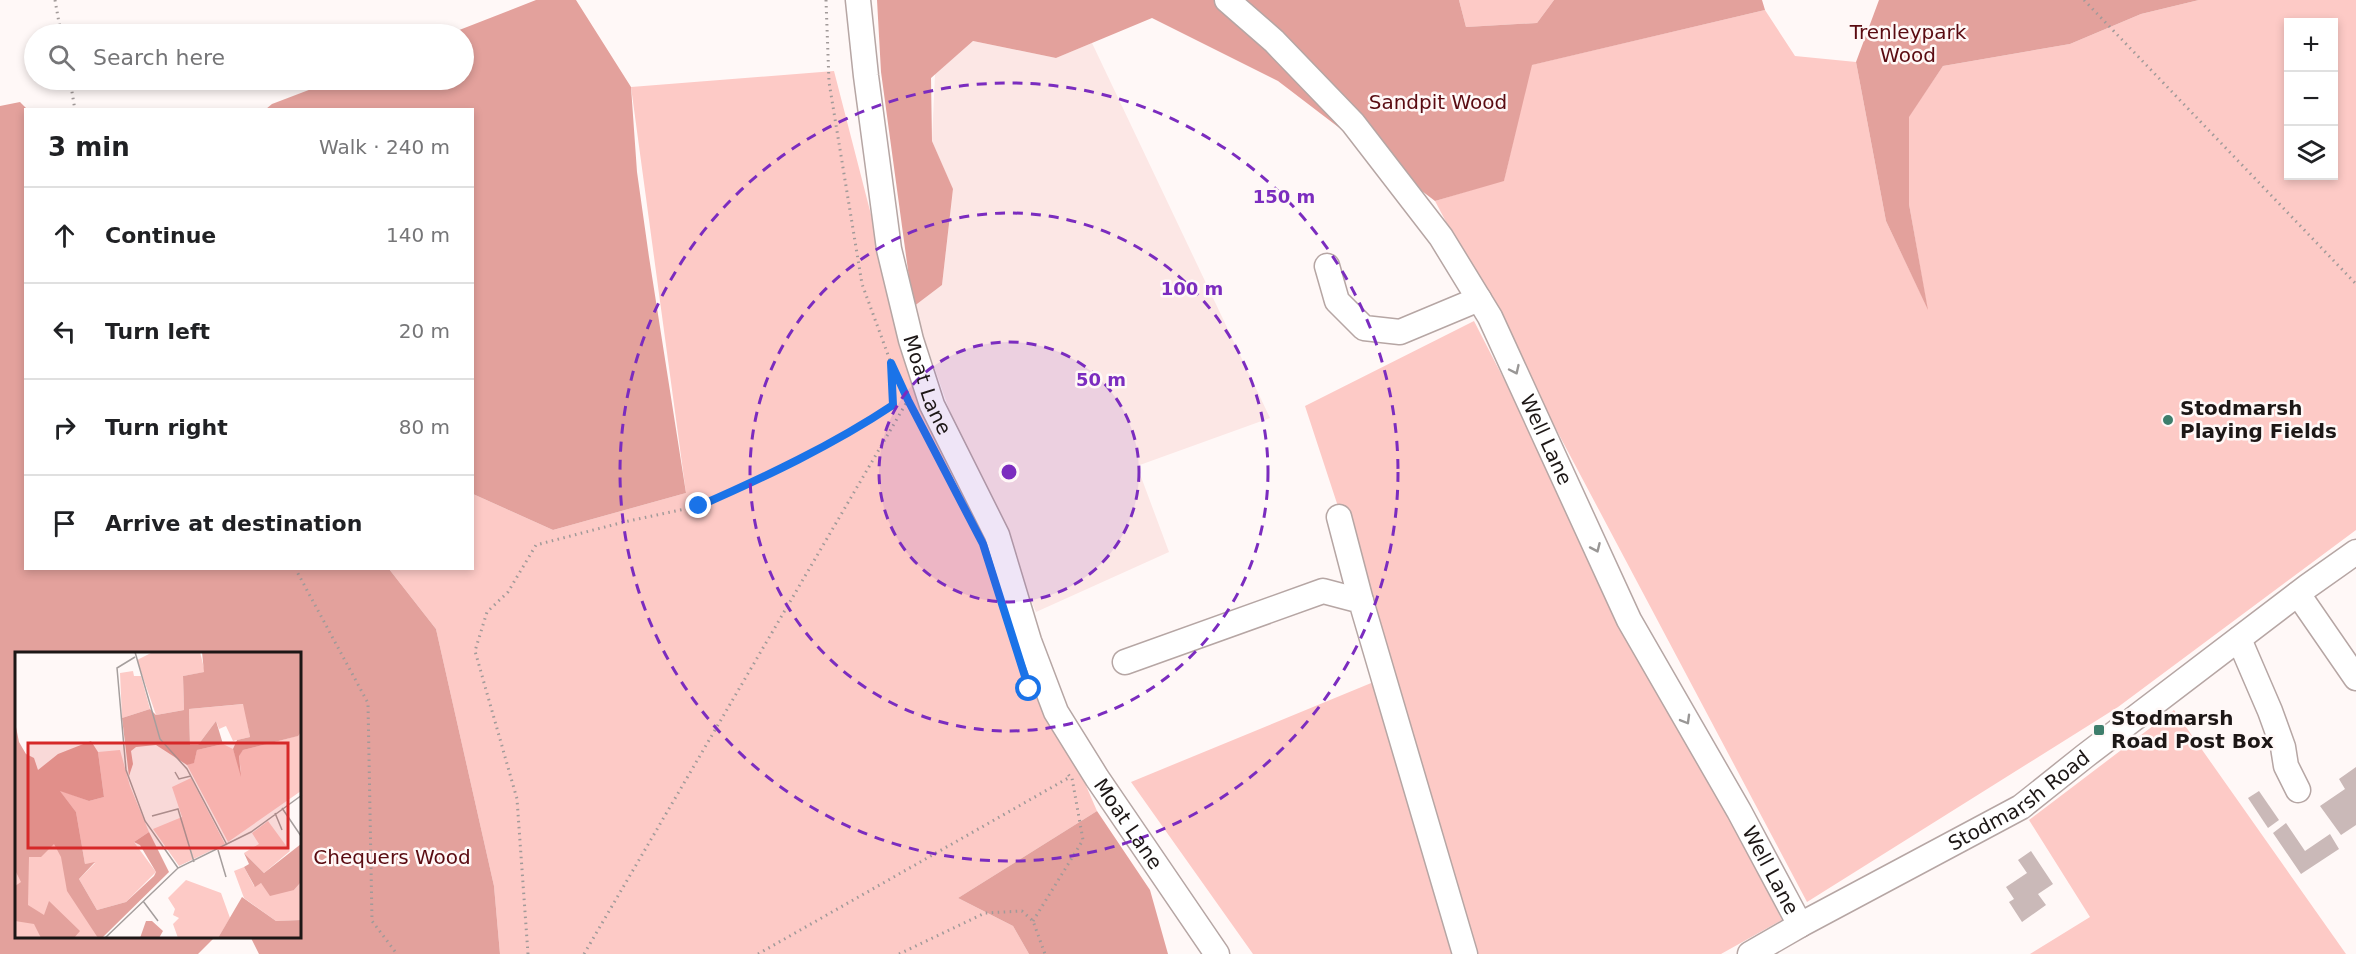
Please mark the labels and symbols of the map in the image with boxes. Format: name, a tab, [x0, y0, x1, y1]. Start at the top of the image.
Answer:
park label: Trenleypark Wood	[1849, 20, 1967, 67]
park label: Sandpit Wood	[1369, 90, 1507, 114]
text: 150 m	[1253, 186, 1315, 207]
text: 100 m	[1161, 278, 1223, 299]
street label: Moat Lane	[898, 332, 957, 438]
one-way arrow	[1507, 364, 1519, 375]
text: 50 m	[1076, 369, 1126, 390]
street label: Well Lane	[1515, 391, 1577, 489]
place label: Stodmarsh Playing Fields	[2180, 396, 2337, 443]
marker: Stodmarsh Playing Fields	[2161, 413, 2175, 427]
centre of rings	[999, 462, 1019, 482]
route end	[685, 492, 711, 518]
one-way arrow	[1589, 541, 1601, 552]
inset map	[15, 652, 302, 939]
route start	[1015, 675, 1041, 701]
place label: Stodmarsh Road Post Box	[2111, 706, 2274, 753]
one-way arrow	[1679, 714, 1691, 724]
marker: Stodmarsh Road Post Box	[2092, 723, 2106, 737]
street label: Stodmarsh Road	[1944, 745, 2094, 856]
street label: Moat Lane	[1089, 774, 1168, 874]
street label: Well Lane	[1737, 822, 1804, 919]
park label: Chequers Wood	[313, 845, 471, 869]

